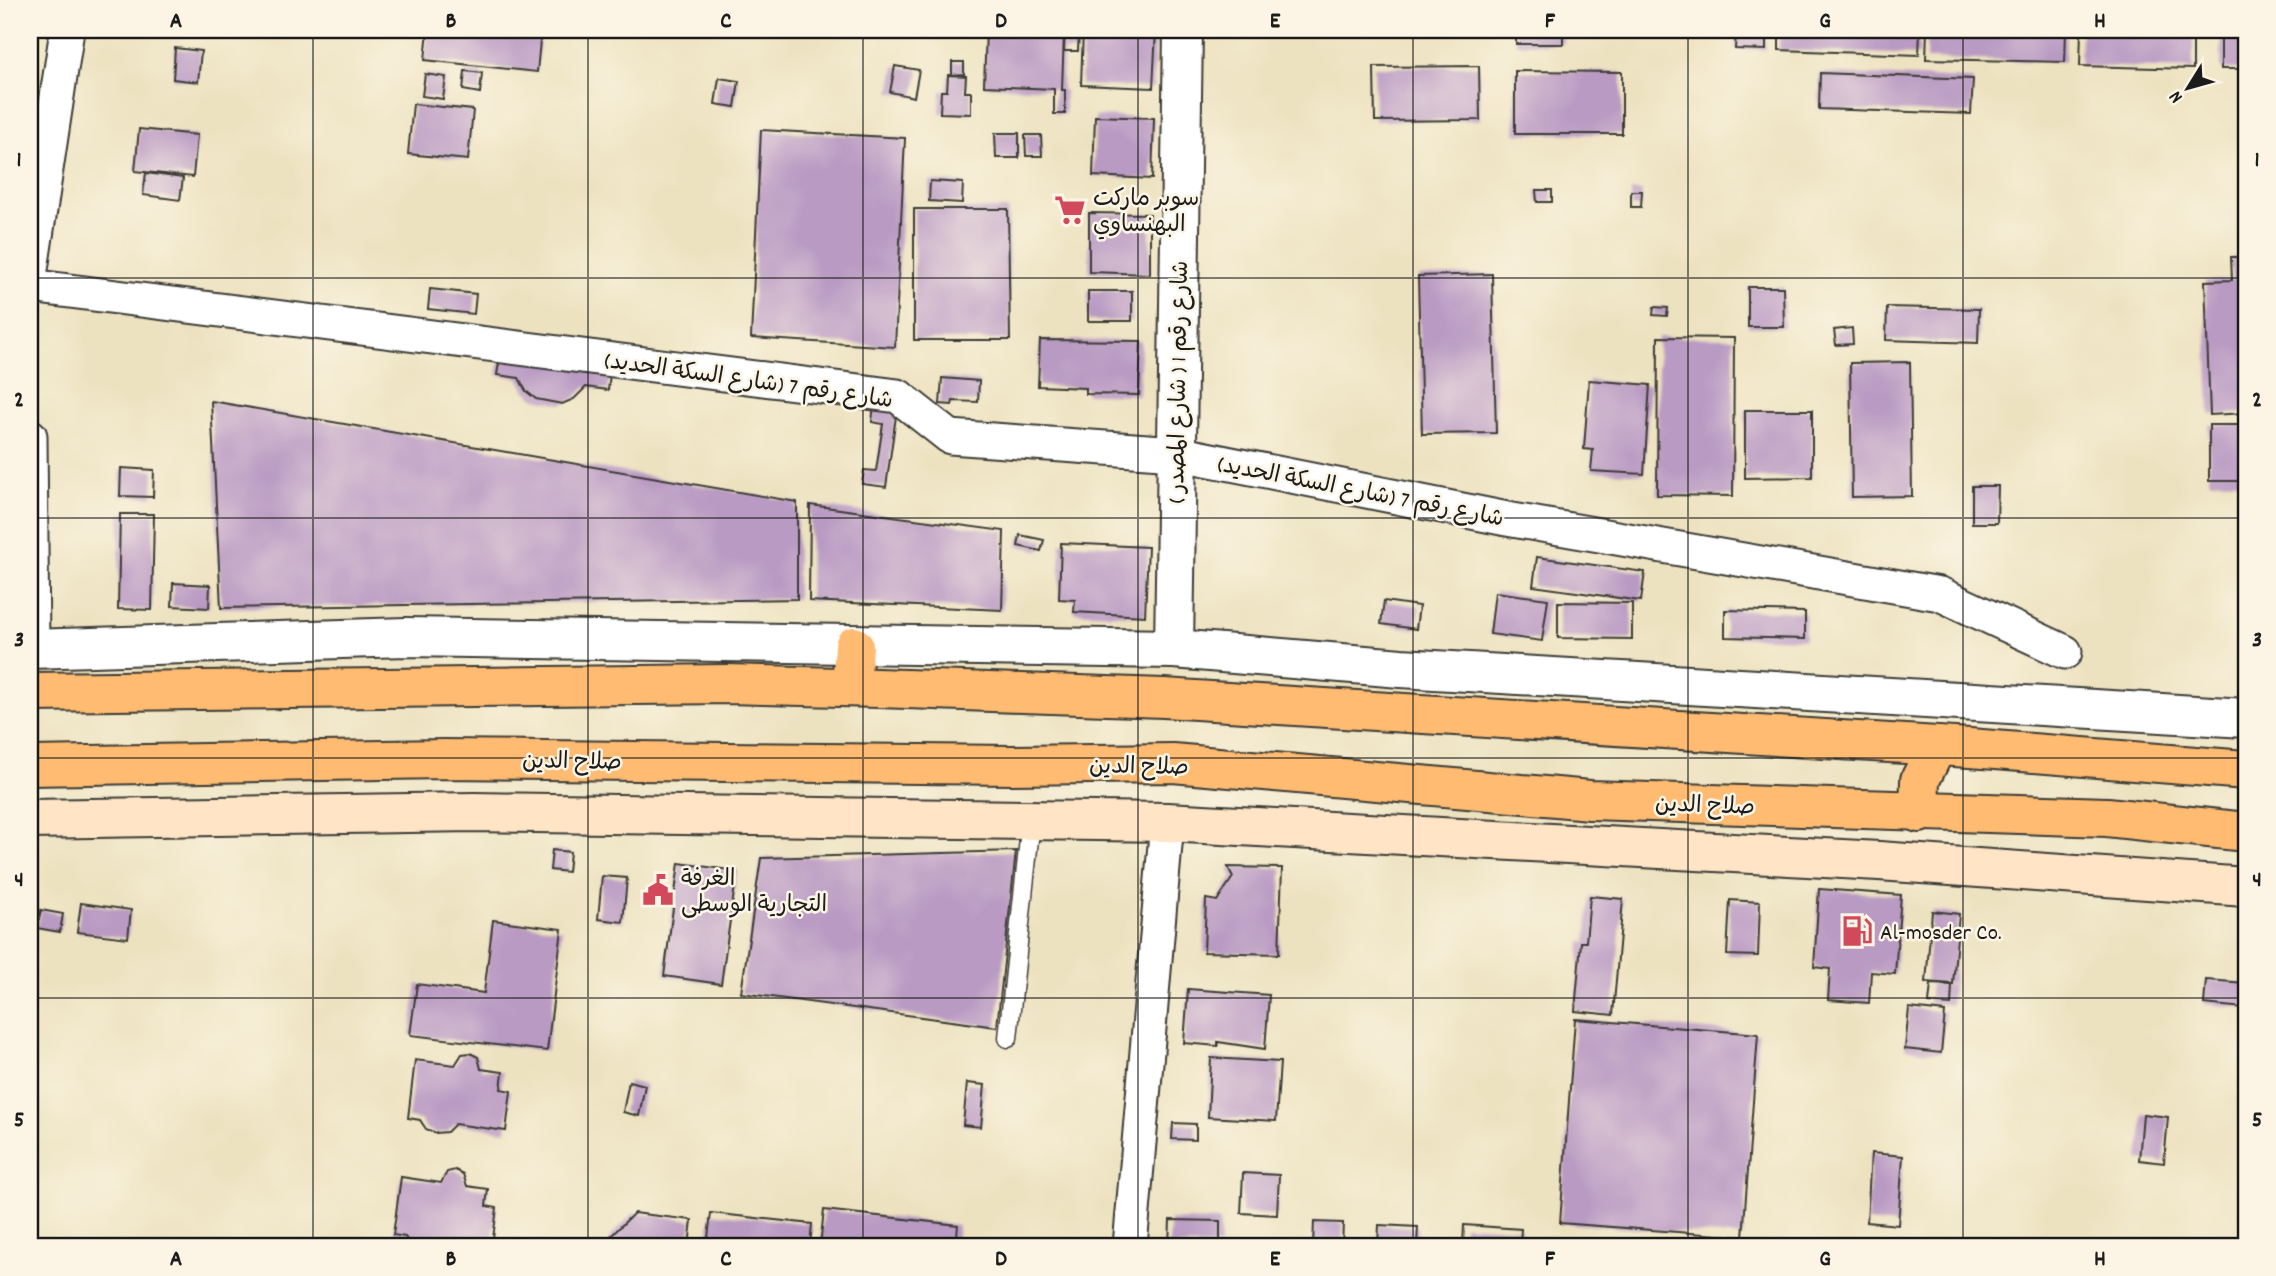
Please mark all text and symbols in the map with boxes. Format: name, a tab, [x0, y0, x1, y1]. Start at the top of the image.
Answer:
text: A	[170, 6, 182, 39]
text: B	[446, 6, 457, 39]
text: C	[720, 6, 732, 39]
text: D	[995, 6, 1007, 39]
text: E	[1270, 6, 1281, 39]
text: F	[1545, 6, 1556, 39]
text: G	[1819, 6, 1831, 39]
text: H	[2094, 6, 2106, 39]
north arrow	[2154, 52, 2224, 122]
text: N	[2164, 84, 2191, 108]
text: 1	[16, 145, 22, 178]
text: 1	[2254, 145, 2260, 178]
place label: سوبر ماركت البهنساوي	[1093, 184, 1199, 243]
supermarket icon: سوبر ماركت البهنساوي	[1053, 193, 1087, 227]
street label: شارع رقم 1 ( شارع المصدر )	[1162, 260, 1199, 504]
street label: شارع رقم 7 (شارع السكة الحديد)	[602, 346, 895, 419]
text: 2	[14, 385, 24, 418]
text: 2	[2252, 385, 2262, 418]
street label: شارع رقم 7 (شارع السكة الحديد)	[1214, 449, 1506, 537]
text: 3	[14, 625, 24, 658]
text: 3	[2252, 625, 2262, 658]
street label: صلاح الدين	[522, 746, 622, 781]
street label: صلاح الدين	[1089, 751, 1189, 786]
street label: صلاح الدين	[1654, 789, 1755, 826]
place label: الغرفة التجارية الوسطى	[681, 864, 827, 923]
text: 4	[14, 865, 24, 898]
text: 4	[2252, 865, 2262, 898]
public building icon: الغرفة التجارية الوسطى	[641, 873, 675, 907]
fuel station icon: Al-mosder Co.	[1840, 914, 1874, 948]
place label: Al-mosder Co.	[1880, 918, 2002, 951]
text: 5	[14, 1105, 24, 1138]
text: 5	[2252, 1105, 2262, 1138]
text: A	[170, 1244, 182, 1276]
text: B	[446, 1244, 457, 1276]
text: C	[720, 1244, 732, 1276]
text: D	[995, 1244, 1007, 1276]
text: E	[1270, 1244, 1281, 1276]
text: F	[1545, 1244, 1556, 1276]
text: G	[1819, 1244, 1831, 1276]
text: H	[2094, 1244, 2106, 1276]

